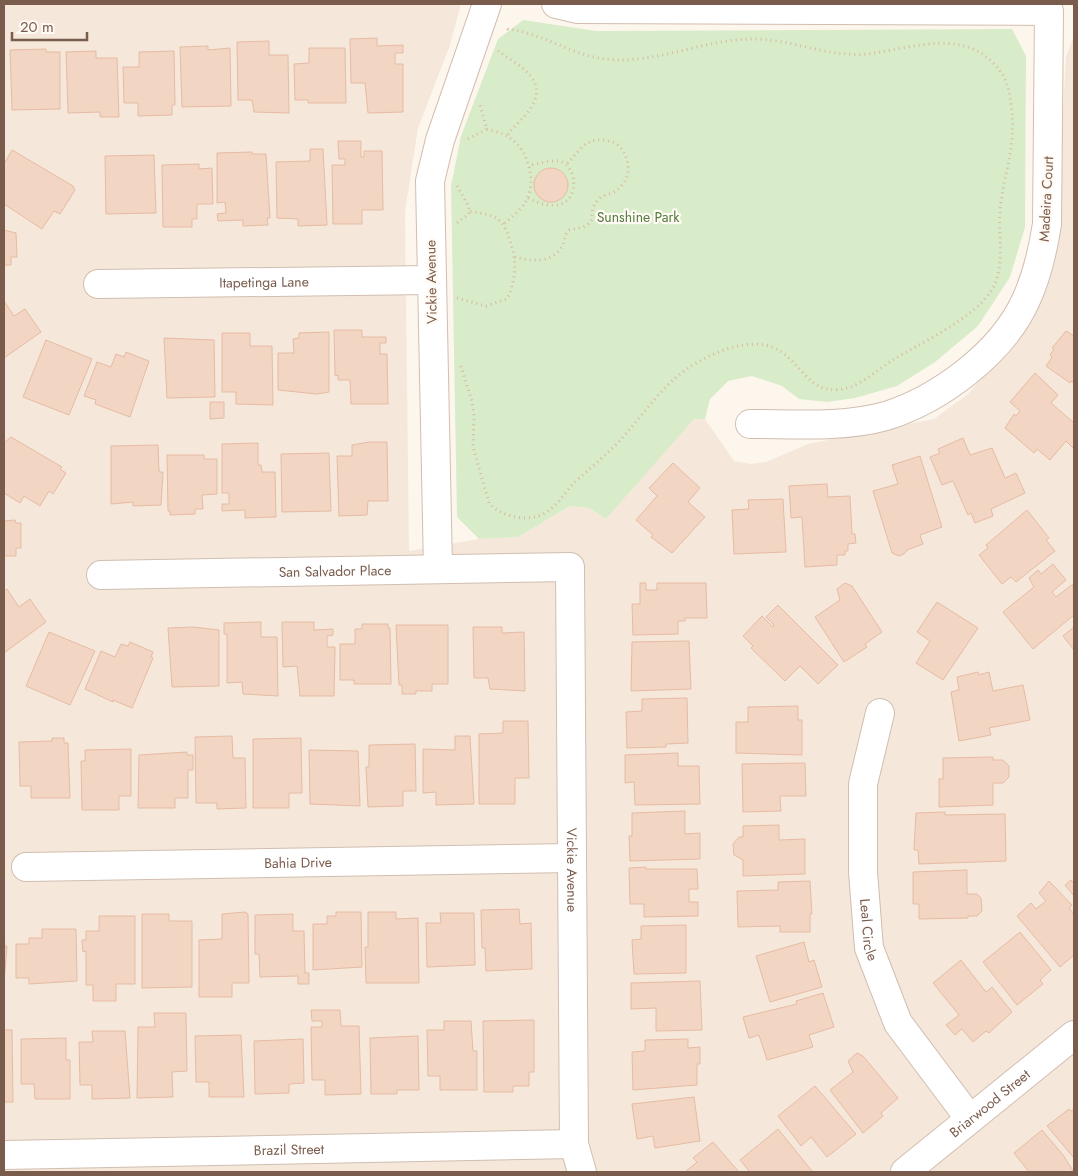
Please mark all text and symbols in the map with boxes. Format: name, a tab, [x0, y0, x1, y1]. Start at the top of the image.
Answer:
scale bar	[12, 10, 88, 42]
text: 20 m	[20, 16, 54, 38]
street label: Madeira Court	[1034, 155, 1058, 242]
park label: Sunshine Park	[597, 207, 680, 227]
street label: Vickie Avenue	[420, 240, 442, 324]
street label: Itapetinga Lane	[219, 271, 309, 293]
street label: San Salvador Place	[278, 560, 392, 582]
street label: Vickie Avenue	[562, 828, 582, 912]
street label: Bahia Drive	[264, 852, 332, 873]
street label: Leal Circle	[855, 898, 883, 964]
street label: Briarwood Street	[945, 1064, 1035, 1142]
street label: Brazil Street	[254, 1139, 325, 1160]

